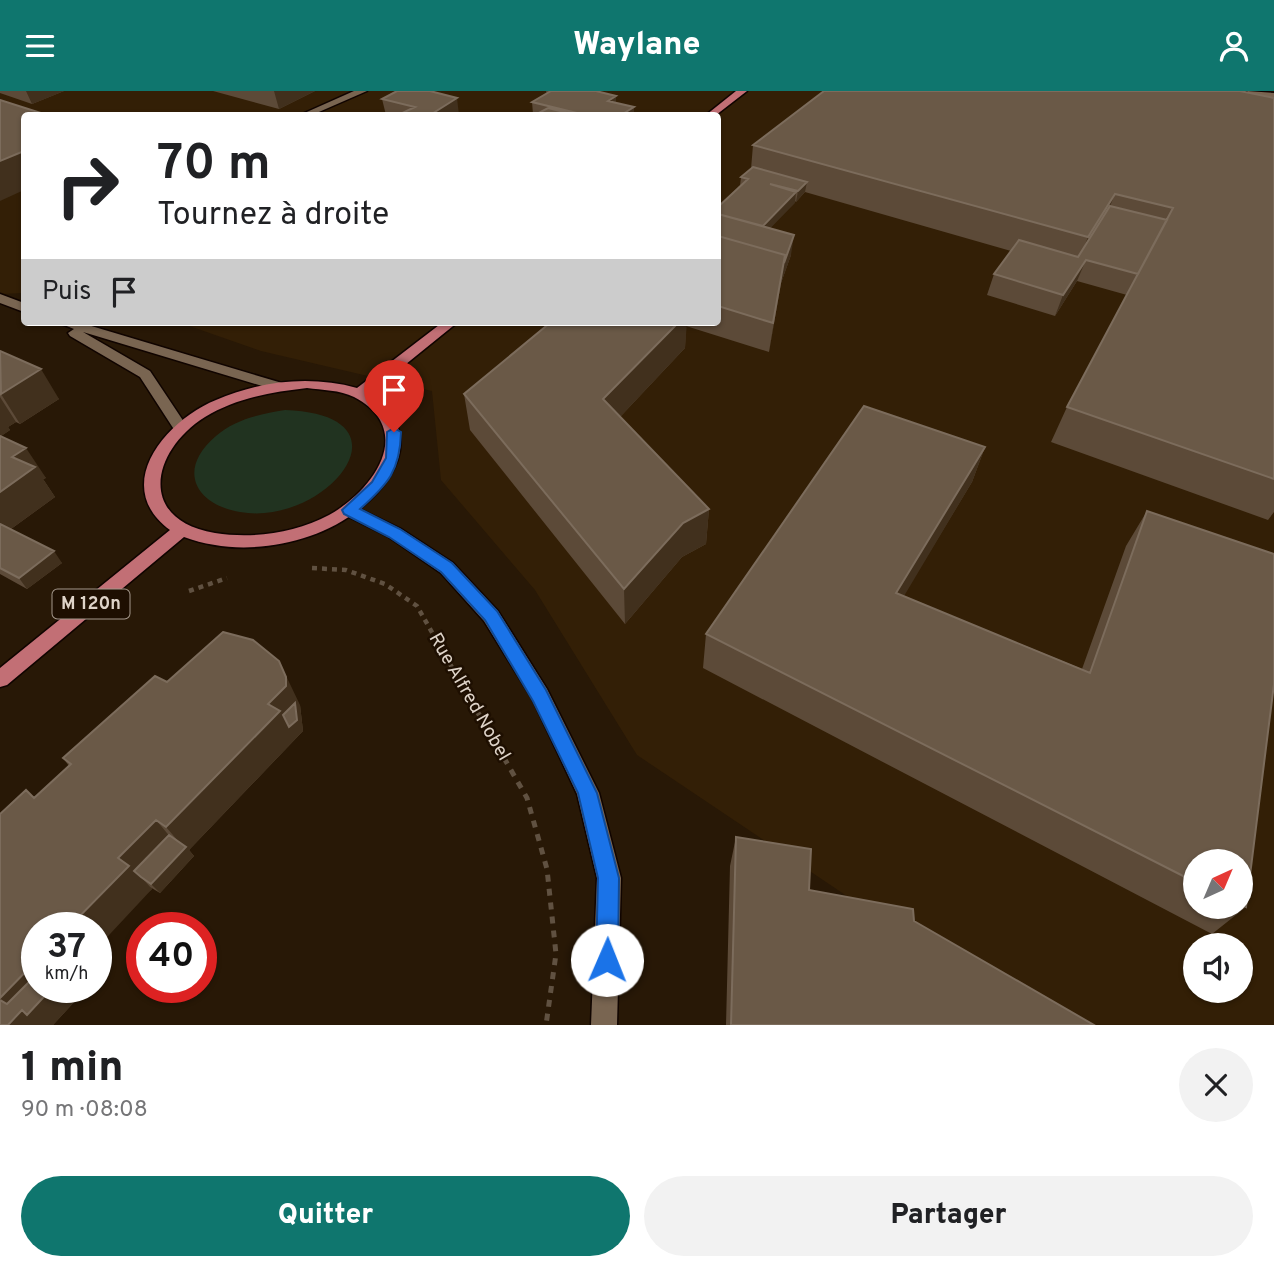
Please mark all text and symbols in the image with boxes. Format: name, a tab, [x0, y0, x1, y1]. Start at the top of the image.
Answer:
text: Waylane	[573, 26, 701, 66]
icon: menu	[21, 27, 59, 65]
icon: person	[1215, 27, 1253, 65]
text: 70 m	[157, 135, 271, 197]
icon: right	[42, 140, 133, 231]
text: Tournez à droite	[157, 196, 389, 236]
icon: arrive	[105, 273, 143, 311]
text: Puis	[42, 276, 91, 309]
pin	[364, 360, 424, 432]
icon: arrive	[375, 371, 413, 409]
road number: M 120n	[52, 590, 130, 619]
street label: Rue Alfred Nobel	[423, 629, 515, 765]
north arrow	[1183, 849, 1253, 919]
map controls	[1183, 849, 1253, 1003]
speed limit sign: 40	[126, 912, 217, 1003]
position arrow	[570, 923, 644, 997]
text: 37	[47, 926, 86, 970]
button: sound	[1183, 933, 1253, 1003]
text: km/h	[45, 963, 88, 986]
text: 1 min	[21, 1043, 124, 1096]
button: close	[1179, 1048, 1253, 1122]
text: 90 m · 08:08	[21, 1096, 148, 1125]
button: Quitter	[21, 1176, 630, 1256]
button: Partager	[644, 1176, 1253, 1256]

